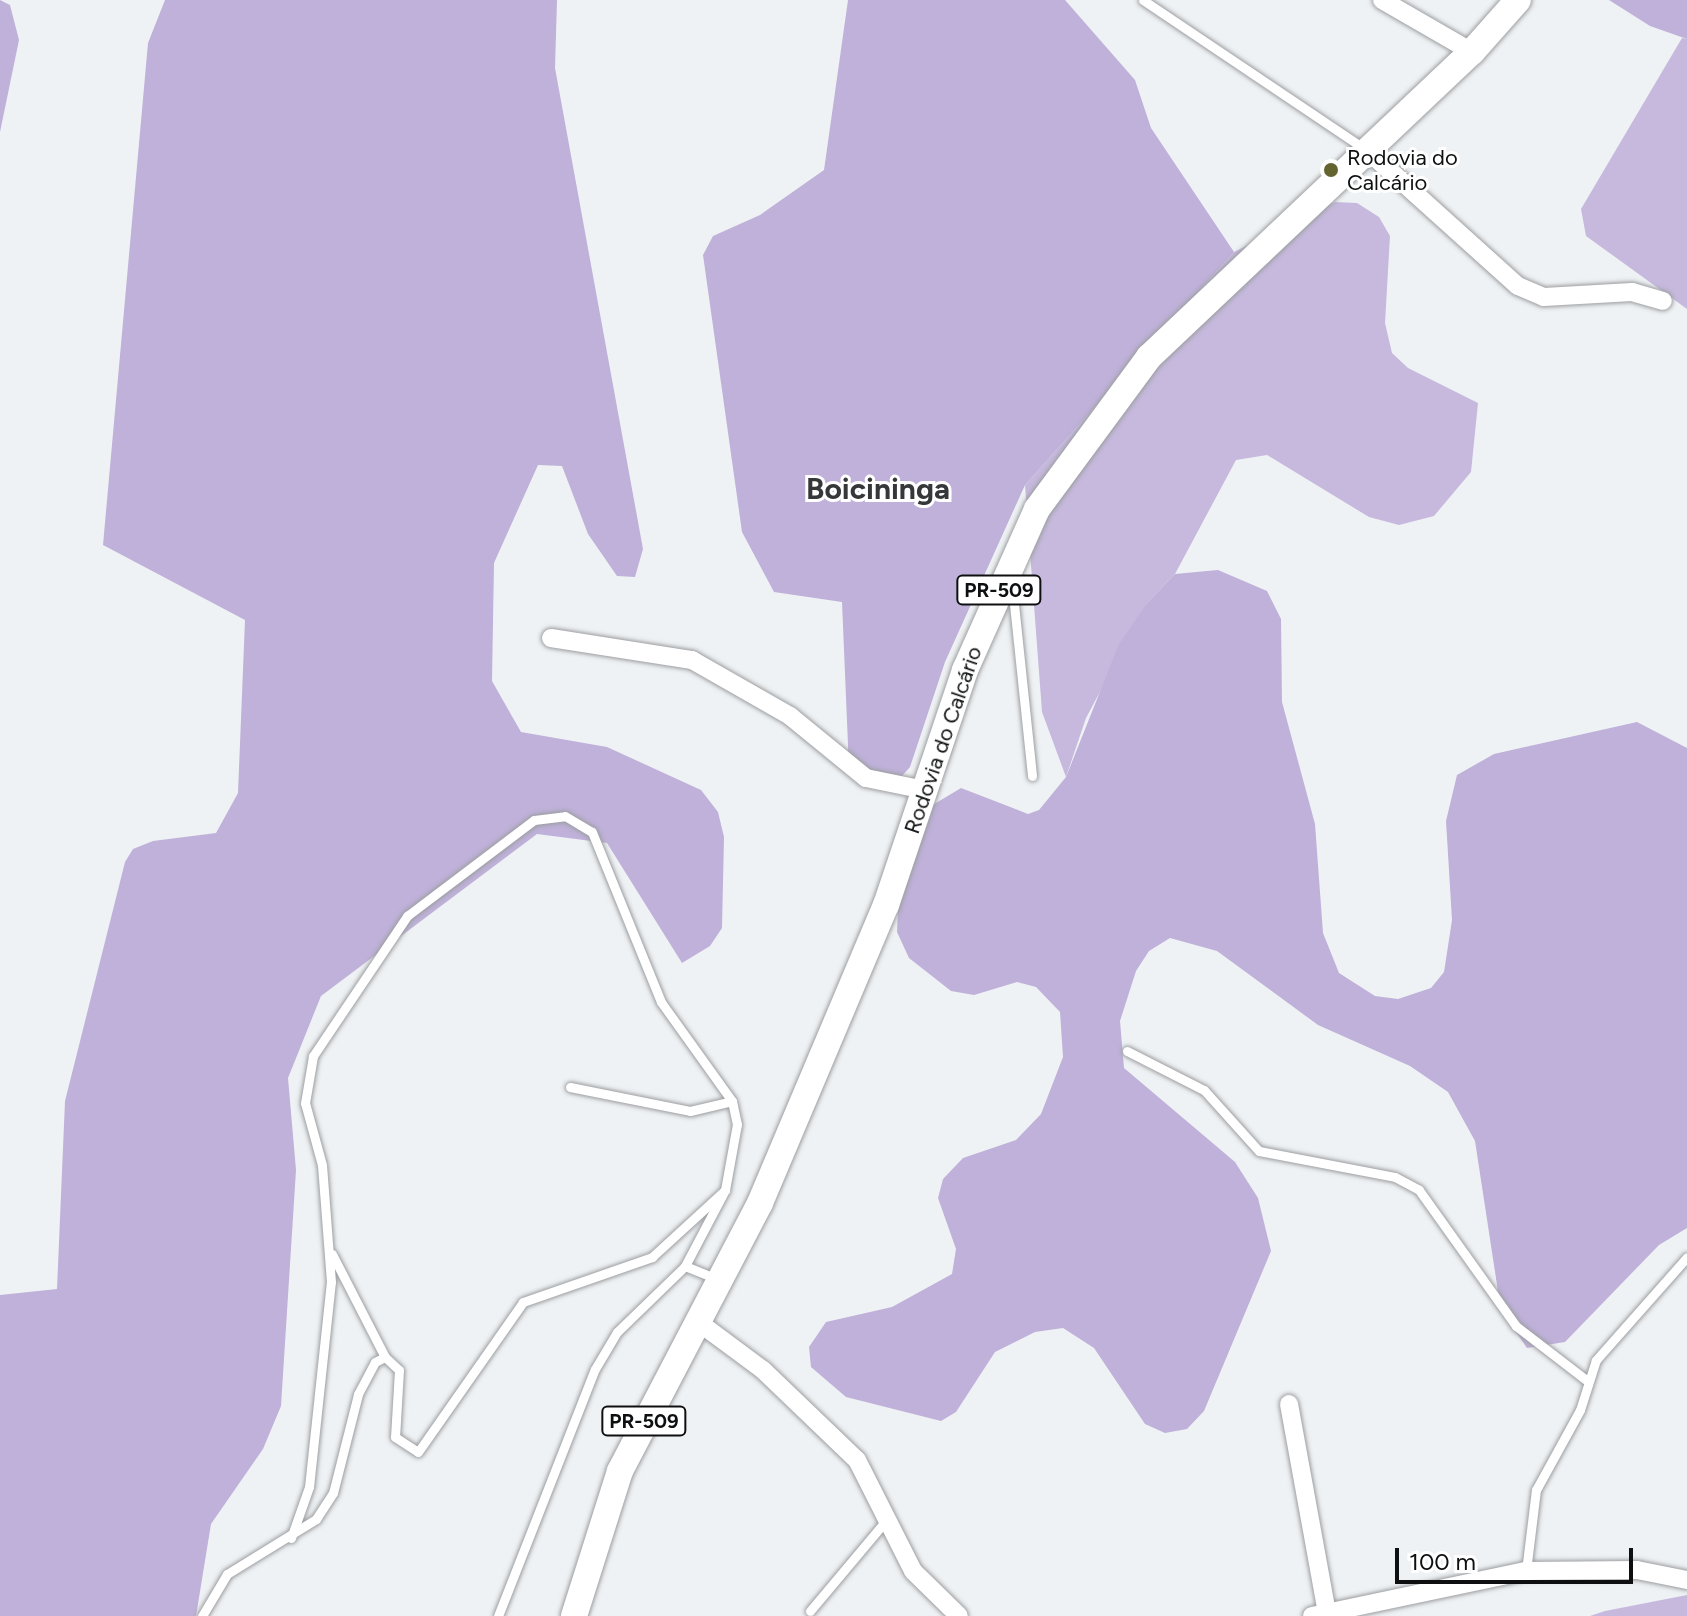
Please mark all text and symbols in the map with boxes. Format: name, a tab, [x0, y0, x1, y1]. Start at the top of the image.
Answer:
place label: Rodovia do Calcário	[1347, 144, 1458, 196]
marker: Rodovia do Calcário	[1322, 161, 1340, 179]
district label: Boicininga	[806, 471, 950, 507]
road number: PR-509	[955, 574, 1043, 606]
street label: Rodovia do Calcário	[899, 643, 987, 837]
road number: PR-509	[600, 1405, 688, 1437]
scale bar	[1399, 1532, 1637, 1582]
text: 100 m	[1409, 1547, 1476, 1576]

